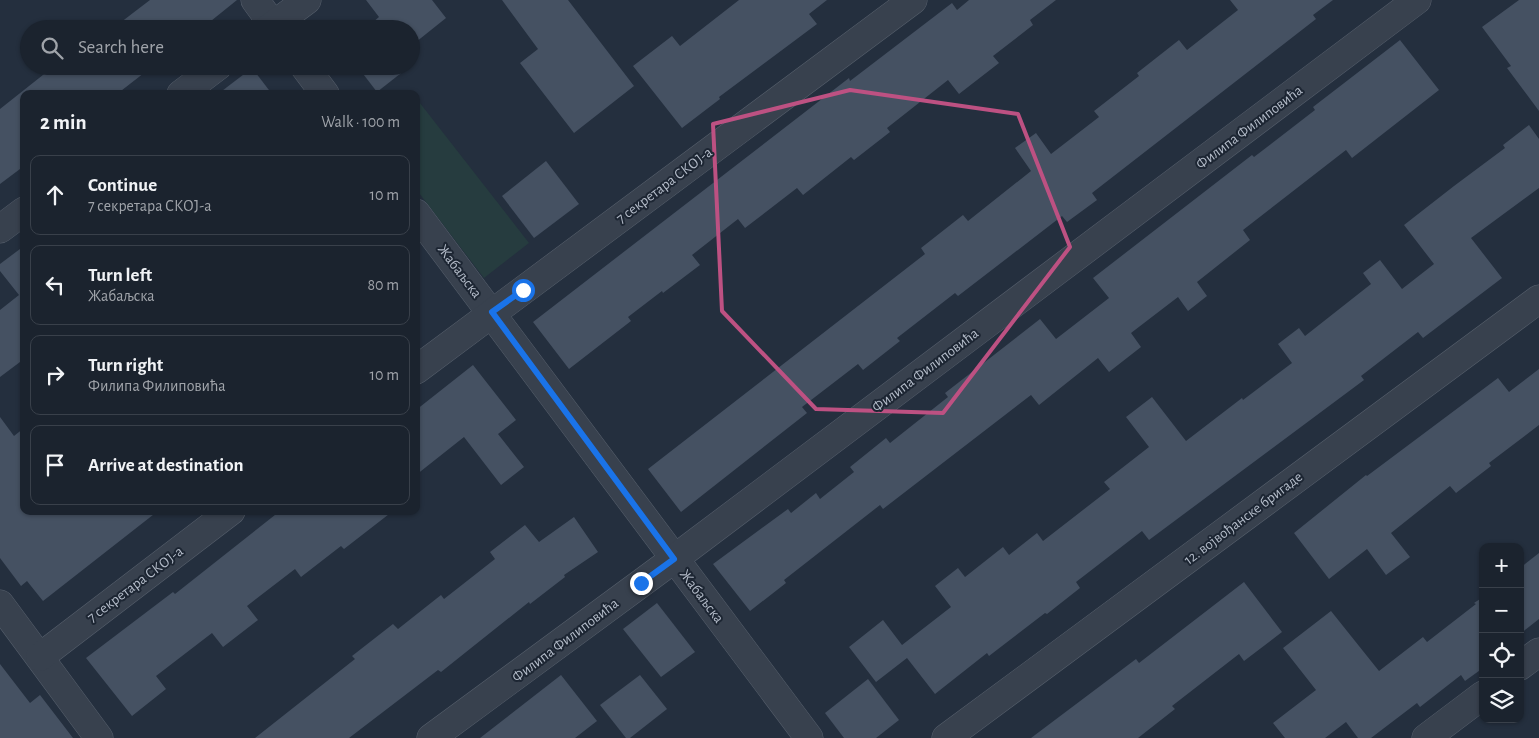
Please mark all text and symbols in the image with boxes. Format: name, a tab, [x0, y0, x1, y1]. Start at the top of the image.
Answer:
search box	[20, 20, 420, 75]
icon: search	[38, 34, 66, 62]
text: Search here	[78, 38, 164, 57]
street label: Филипа Филиповића	[1193, 82, 1305, 172]
text: 2 min	[40, 112, 87, 133]
text: Walk · 100 m	[321, 114, 400, 130]
street label: 7 секретара СКОЈ-а	[614, 144, 715, 226]
text: Continue	[88, 176, 157, 195]
icon: ahead	[41, 181, 69, 209]
text: 10 m	[370, 187, 399, 203]
text: 7 секретара СКОЈ-а	[88, 198, 211, 214]
street label: Жабаљска	[435, 242, 484, 301]
text: Turn left	[88, 266, 152, 285]
icon: left	[41, 271, 69, 299]
text: 80 m	[368, 277, 399, 293]
route start	[512, 279, 535, 302]
text: Жабаљска	[88, 288, 155, 304]
street label: Филипа Филиповића	[869, 325, 981, 415]
text: Turn right	[88, 356, 163, 375]
icon: right	[41, 361, 69, 389]
text: 10 m	[370, 367, 399, 383]
text: Филипа Филиповића	[88, 378, 226, 394]
icon: arrive	[41, 451, 69, 479]
text: Arrive at destination	[88, 456, 244, 475]
street label: 12. војвођанске бригаде	[1181, 469, 1305, 568]
street label: 7 секретара СКОЈ-а	[85, 543, 186, 625]
map controls	[1479, 543, 1524, 723]
button: +	[1479, 543, 1524, 588]
street label: Жабаљска	[677, 567, 726, 626]
route end	[630, 572, 653, 595]
button: −	[1479, 588, 1524, 633]
street label: Филипа Филиповића	[509, 595, 621, 685]
button: locate	[1479, 633, 1524, 678]
button: layers	[1479, 678, 1524, 723]

